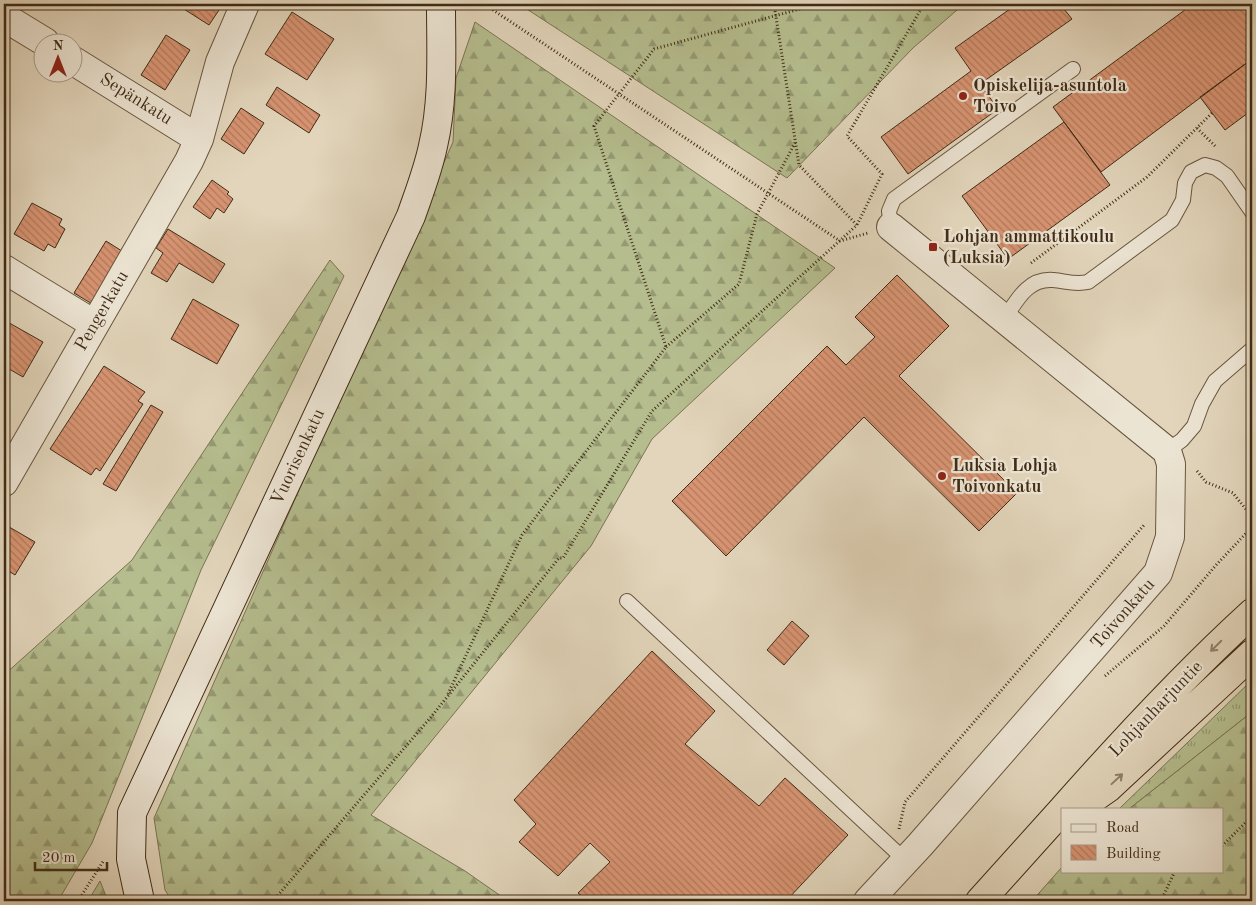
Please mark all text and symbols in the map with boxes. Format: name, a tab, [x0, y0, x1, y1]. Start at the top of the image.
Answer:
north arrow	[32, 32, 82, 82]
text: N	[53, 39, 64, 53]
street label: Sepänkatu	[97, 70, 176, 128]
place label: Opiskelija-asuntola Toivo	[973, 77, 1127, 116]
marker: Opiskelija-asuntola Toivo	[957, 90, 969, 102]
place label: Lohjan ammattikoulu (Luksia)	[943, 228, 1114, 267]
marker: Lohjan ammattikoulu (Luksia)	[927, 241, 939, 253]
street label: Pengerkatu	[72, 268, 132, 354]
street label: Vuorisenkatu	[268, 406, 328, 508]
place label: Luksia Lohja Toivonkatu	[952, 457, 1057, 496]
marker: Luksia Lohja Toivonkatu	[936, 470, 948, 482]
street label: Toivonkatu	[1088, 575, 1159, 653]
one-way arrow	[1210, 640, 1223, 652]
street label: Lohjanharjuntie	[1106, 658, 1206, 760]
one-way arrow	[1111, 773, 1123, 785]
legend	[1061, 808, 1224, 872]
text: Road	[1106, 821, 1140, 836]
scale bar	[35, 840, 108, 872]
text: Building	[1106, 847, 1161, 862]
text: 20 m	[42, 851, 76, 866]

